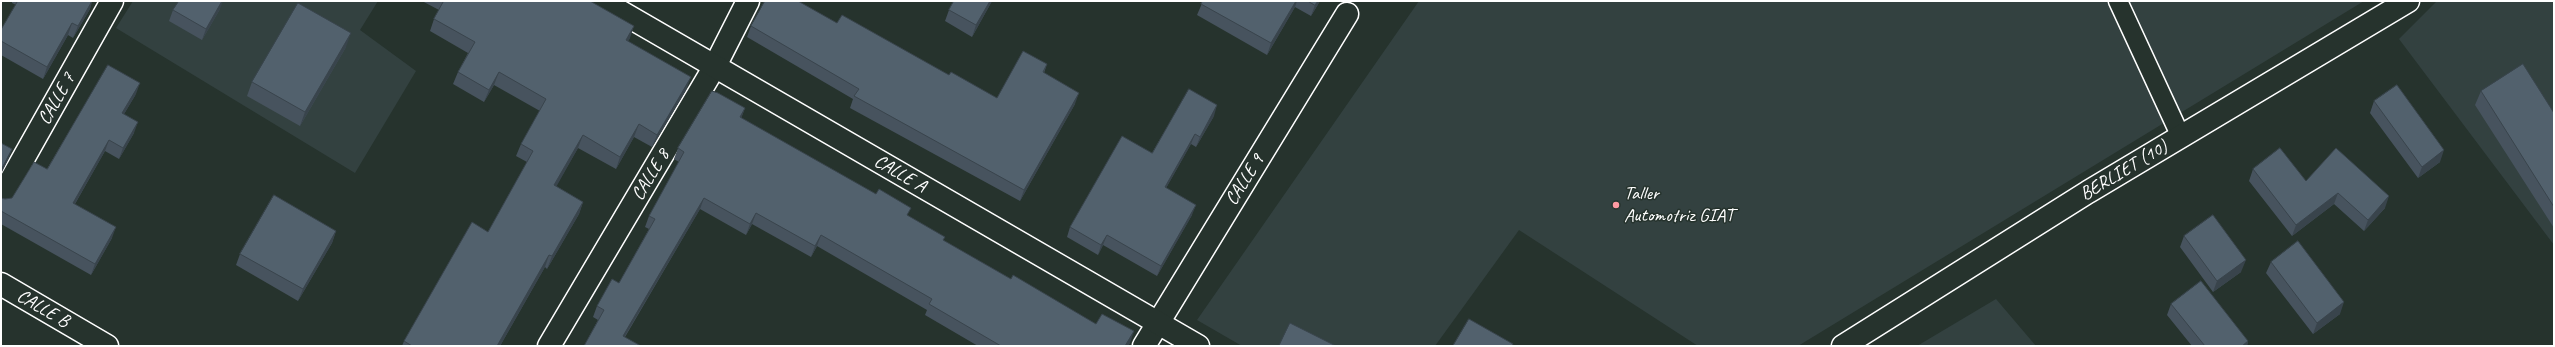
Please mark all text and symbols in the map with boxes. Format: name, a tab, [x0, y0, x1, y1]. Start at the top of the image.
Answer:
street label: CALLE 7	[34, 69, 80, 129]
street label: BERLIET (10)	[2076, 136, 2172, 206]
street label: CALLE 8	[627, 145, 675, 205]
street label: CALLE A	[870, 150, 930, 198]
street label: CALLE 9	[1221, 150, 1269, 210]
place label: Taller Automotriz GIAT	[1624, 183, 1734, 227]
marker: Taller Automotriz GIAT	[1611, 200, 1621, 210]
street label: CALLE B	[13, 285, 73, 333]

